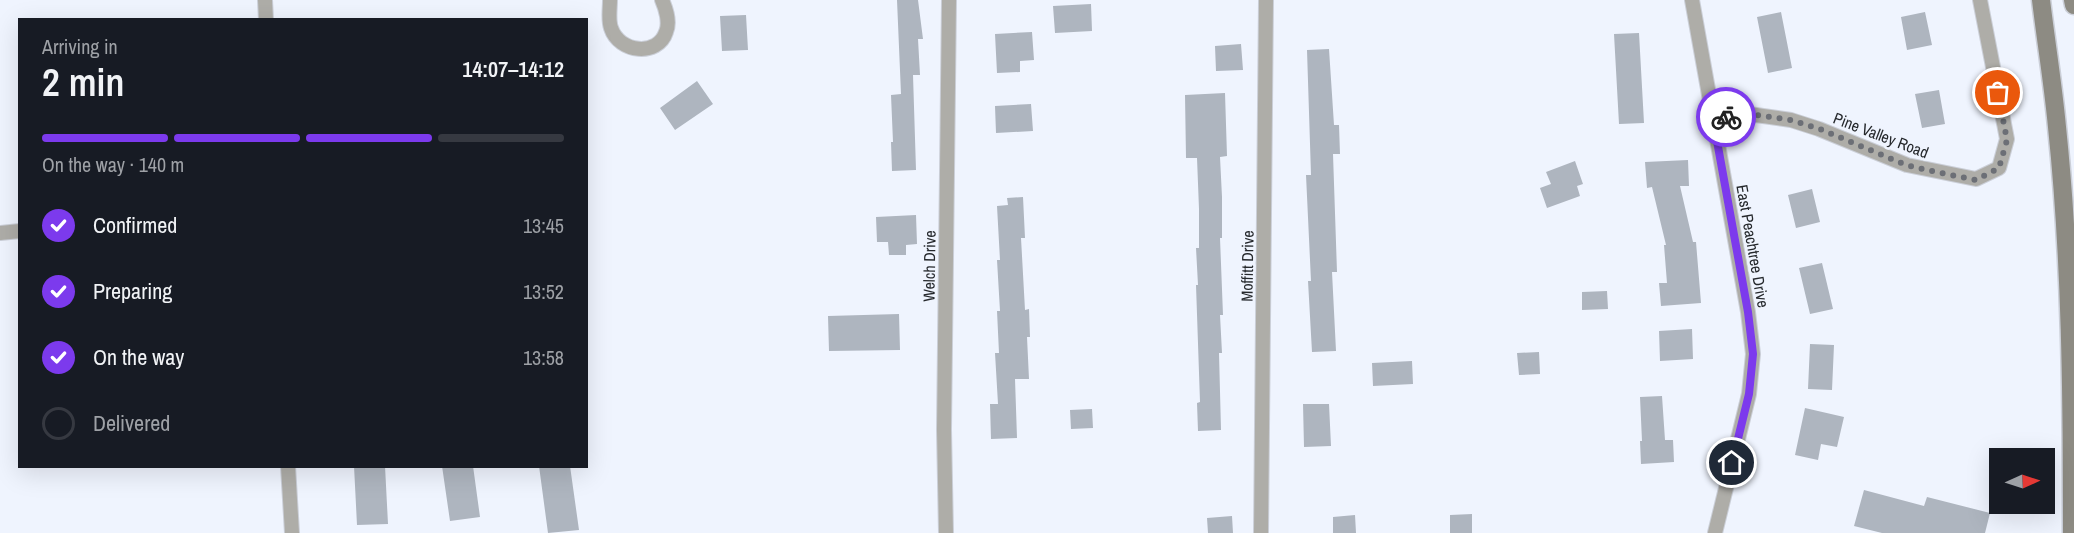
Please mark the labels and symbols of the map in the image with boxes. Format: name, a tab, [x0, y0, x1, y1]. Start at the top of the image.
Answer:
pin	[1972, 67, 2023, 118]
courier	[1696, 87, 1756, 147]
street label: Pine Valley Road	[1830, 107, 1932, 163]
street label: East Peachtree Drive	[1731, 183, 1775, 309]
street label: Welch Drive	[917, 230, 941, 302]
street label: Moffitt Drive	[1235, 230, 1259, 302]
pin	[1706, 437, 1757, 488]
north arrow	[1989, 448, 2055, 514]

